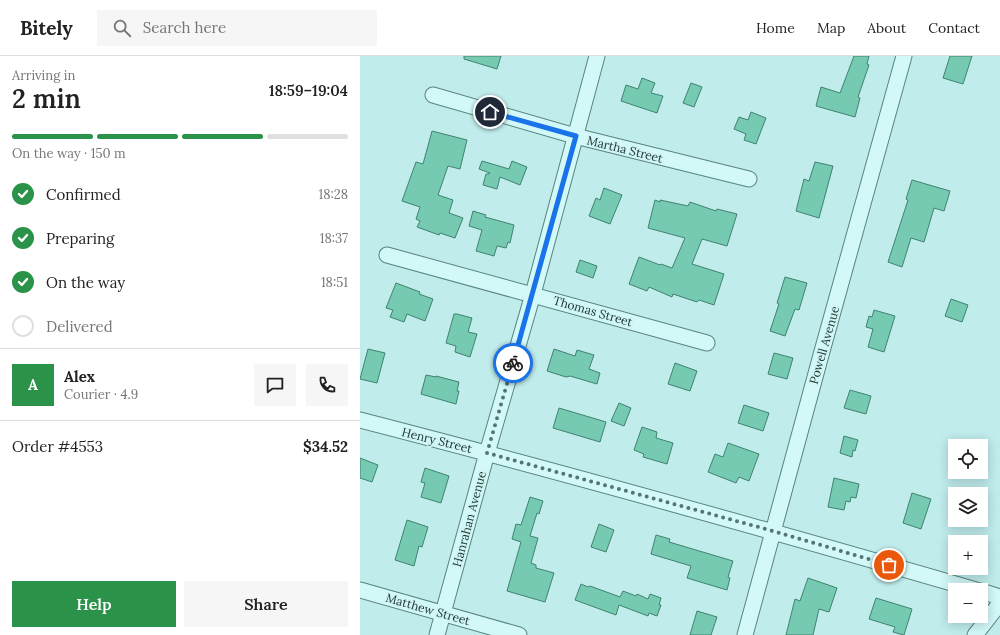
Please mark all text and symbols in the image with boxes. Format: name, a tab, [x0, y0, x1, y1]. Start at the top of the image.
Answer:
search box	[97, 10, 377, 46]
text: Bitely	[20, 16, 73, 40]
icon: search	[111, 17, 133, 39]
text: Search here	[143, 18, 226, 37]
text: Home	[756, 19, 795, 37]
text: Map	[817, 19, 845, 37]
text: About	[867, 19, 906, 37]
text: Contact	[928, 19, 980, 37]
text: Arriving in	[12, 67, 75, 84]
text: 18:59–19:04	[269, 81, 348, 100]
text: 2 min	[12, 82, 81, 115]
pin	[473, 95, 507, 129]
icon: home	[479, 101, 501, 123]
street label: Martha Street	[585, 132, 665, 166]
text: On the way · 150 m	[12, 145, 126, 162]
icon: check	[12, 183, 34, 205]
text: Confirmed	[46, 185, 121, 204]
text: 18:28	[318, 186, 348, 203]
icon: check	[12, 227, 34, 249]
text: Preparing	[46, 229, 114, 248]
text: 18:37	[320, 230, 348, 247]
icon: check	[12, 271, 34, 293]
text: On the way	[46, 273, 125, 292]
text: 18:51	[321, 274, 348, 291]
street label: Thomas Street	[552, 293, 635, 330]
street label: Powell Avenue	[806, 304, 842, 386]
text: Delivered	[46, 317, 113, 336]
courier	[493, 343, 533, 383]
icon: bike	[502, 352, 524, 374]
button: chat	[254, 364, 296, 406]
button: phone	[306, 364, 348, 406]
text: Alex	[64, 367, 95, 386]
text: A	[28, 375, 38, 394]
text: Courier · 4.9	[64, 386, 138, 403]
street label: Henry Street	[400, 424, 474, 456]
text: Order #4553	[12, 437, 103, 456]
text: $34.52	[303, 437, 348, 456]
map controls	[948, 439, 988, 623]
button: locate	[948, 439, 988, 479]
street label: Hanrahan Avenue	[449, 469, 489, 569]
button: layers	[948, 487, 988, 527]
button: +	[948, 535, 988, 575]
pin	[872, 548, 906, 582]
icon: bag	[878, 554, 900, 576]
button: Help	[12, 581, 176, 627]
button: Share	[184, 581, 348, 627]
button: −	[948, 583, 988, 623]
street label: Matthew Street	[384, 590, 472, 628]

